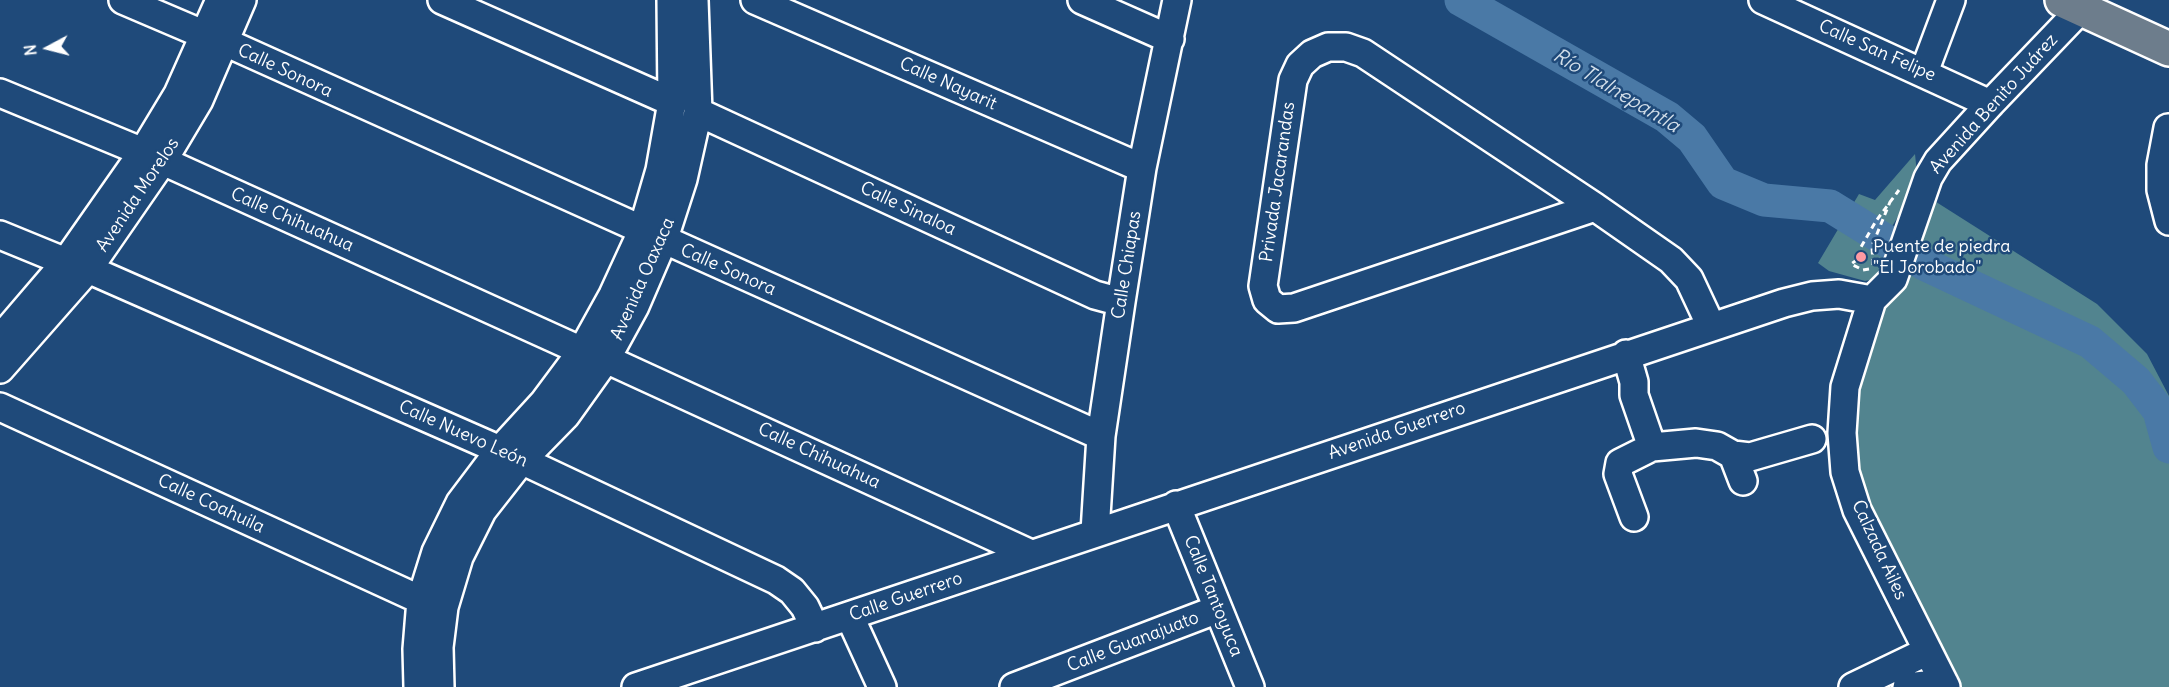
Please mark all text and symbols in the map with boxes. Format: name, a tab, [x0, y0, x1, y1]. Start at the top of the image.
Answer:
street label: Calle San Felipe	[1815, 16, 1939, 86]
north arrow	[18, 18, 78, 78]
street label: Avenida Benito Juárez	[1925, 30, 2063, 178]
street label: Calle Sonora	[234, 40, 336, 102]
text: N	[20, 43, 41, 57]
water label: Río Tlalnepantla	[1548, 44, 1684, 138]
street label: Calle Nayarit	[896, 53, 1000, 115]
street label: Privada Jacarandas	[1256, 100, 1300, 264]
street label: Avenida Morelos	[92, 134, 184, 256]
street label: Calle Sinaloa	[857, 177, 959, 241]
street label: Calle Chihuahua	[227, 183, 357, 257]
street label: Calle Chiapas	[1108, 209, 1146, 321]
street label: Avenida Oaxaca	[606, 214, 680, 344]
place label: Puente de piedra "El Jorobado"	[1873, 236, 2011, 278]
street label: Calle Sonora	[677, 239, 779, 301]
marker: Puente de piedra "El Jorobado"	[1854, 250, 1868, 264]
street label: Calle Nuevo León	[395, 396, 531, 472]
street label: Avenida Guerrero	[1326, 397, 1468, 465]
street label: Calle Chihuahua	[754, 418, 884, 494]
street label: Calle Coahuila	[154, 470, 268, 538]
street label: Calzada Ailes	[1847, 497, 1911, 603]
street label: Calle Tantoyuca	[1179, 532, 1247, 660]
street label: Calle Guerrero	[847, 568, 965, 626]
street label: Calle Guanajuato	[1064, 607, 1202, 677]

